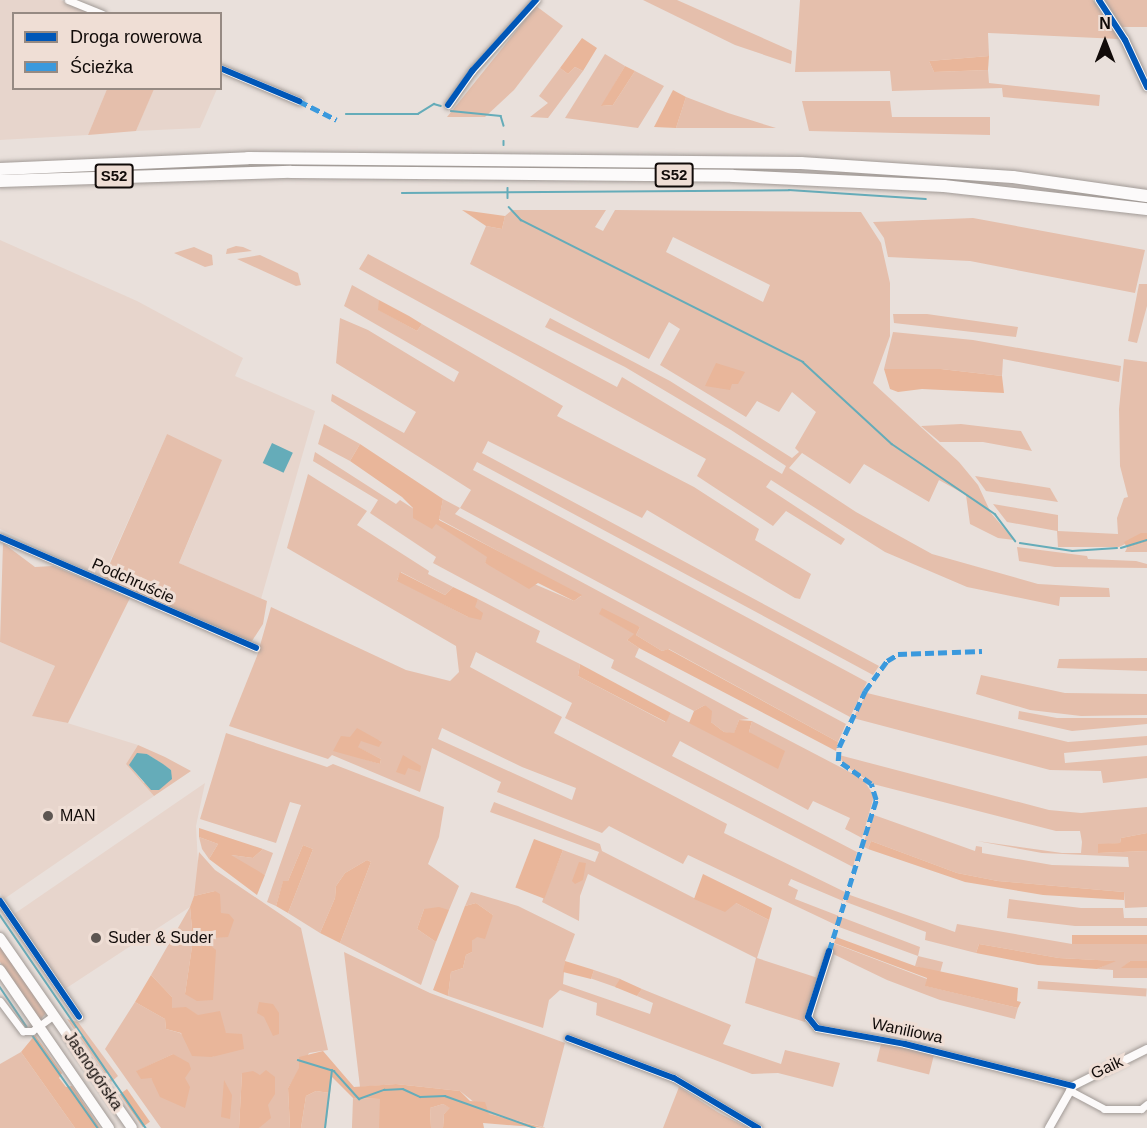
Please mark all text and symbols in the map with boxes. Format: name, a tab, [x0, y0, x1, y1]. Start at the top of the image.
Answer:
legend	[12, 12, 222, 90]
north arrow	[1075, 12, 1135, 72]
text: N	[1099, 15, 1111, 32]
text: Droga rowerowa	[70, 27, 202, 47]
text: Ścieżka	[70, 57, 133, 77]
road number: S52	[654, 163, 694, 187]
road number: S52	[94, 164, 134, 188]
street label: Podchruście	[89, 554, 177, 608]
place label: MAN	[60, 806, 96, 826]
marker: MAN	[41, 809, 55, 823]
place label: Suder & Suder	[108, 928, 213, 948]
marker: Suder & Suder	[89, 931, 103, 945]
street label: Waniliowa	[870, 1014, 944, 1048]
street label: Jasnogórska	[60, 1028, 126, 1114]
street label: Gaik	[1088, 1052, 1126, 1084]

